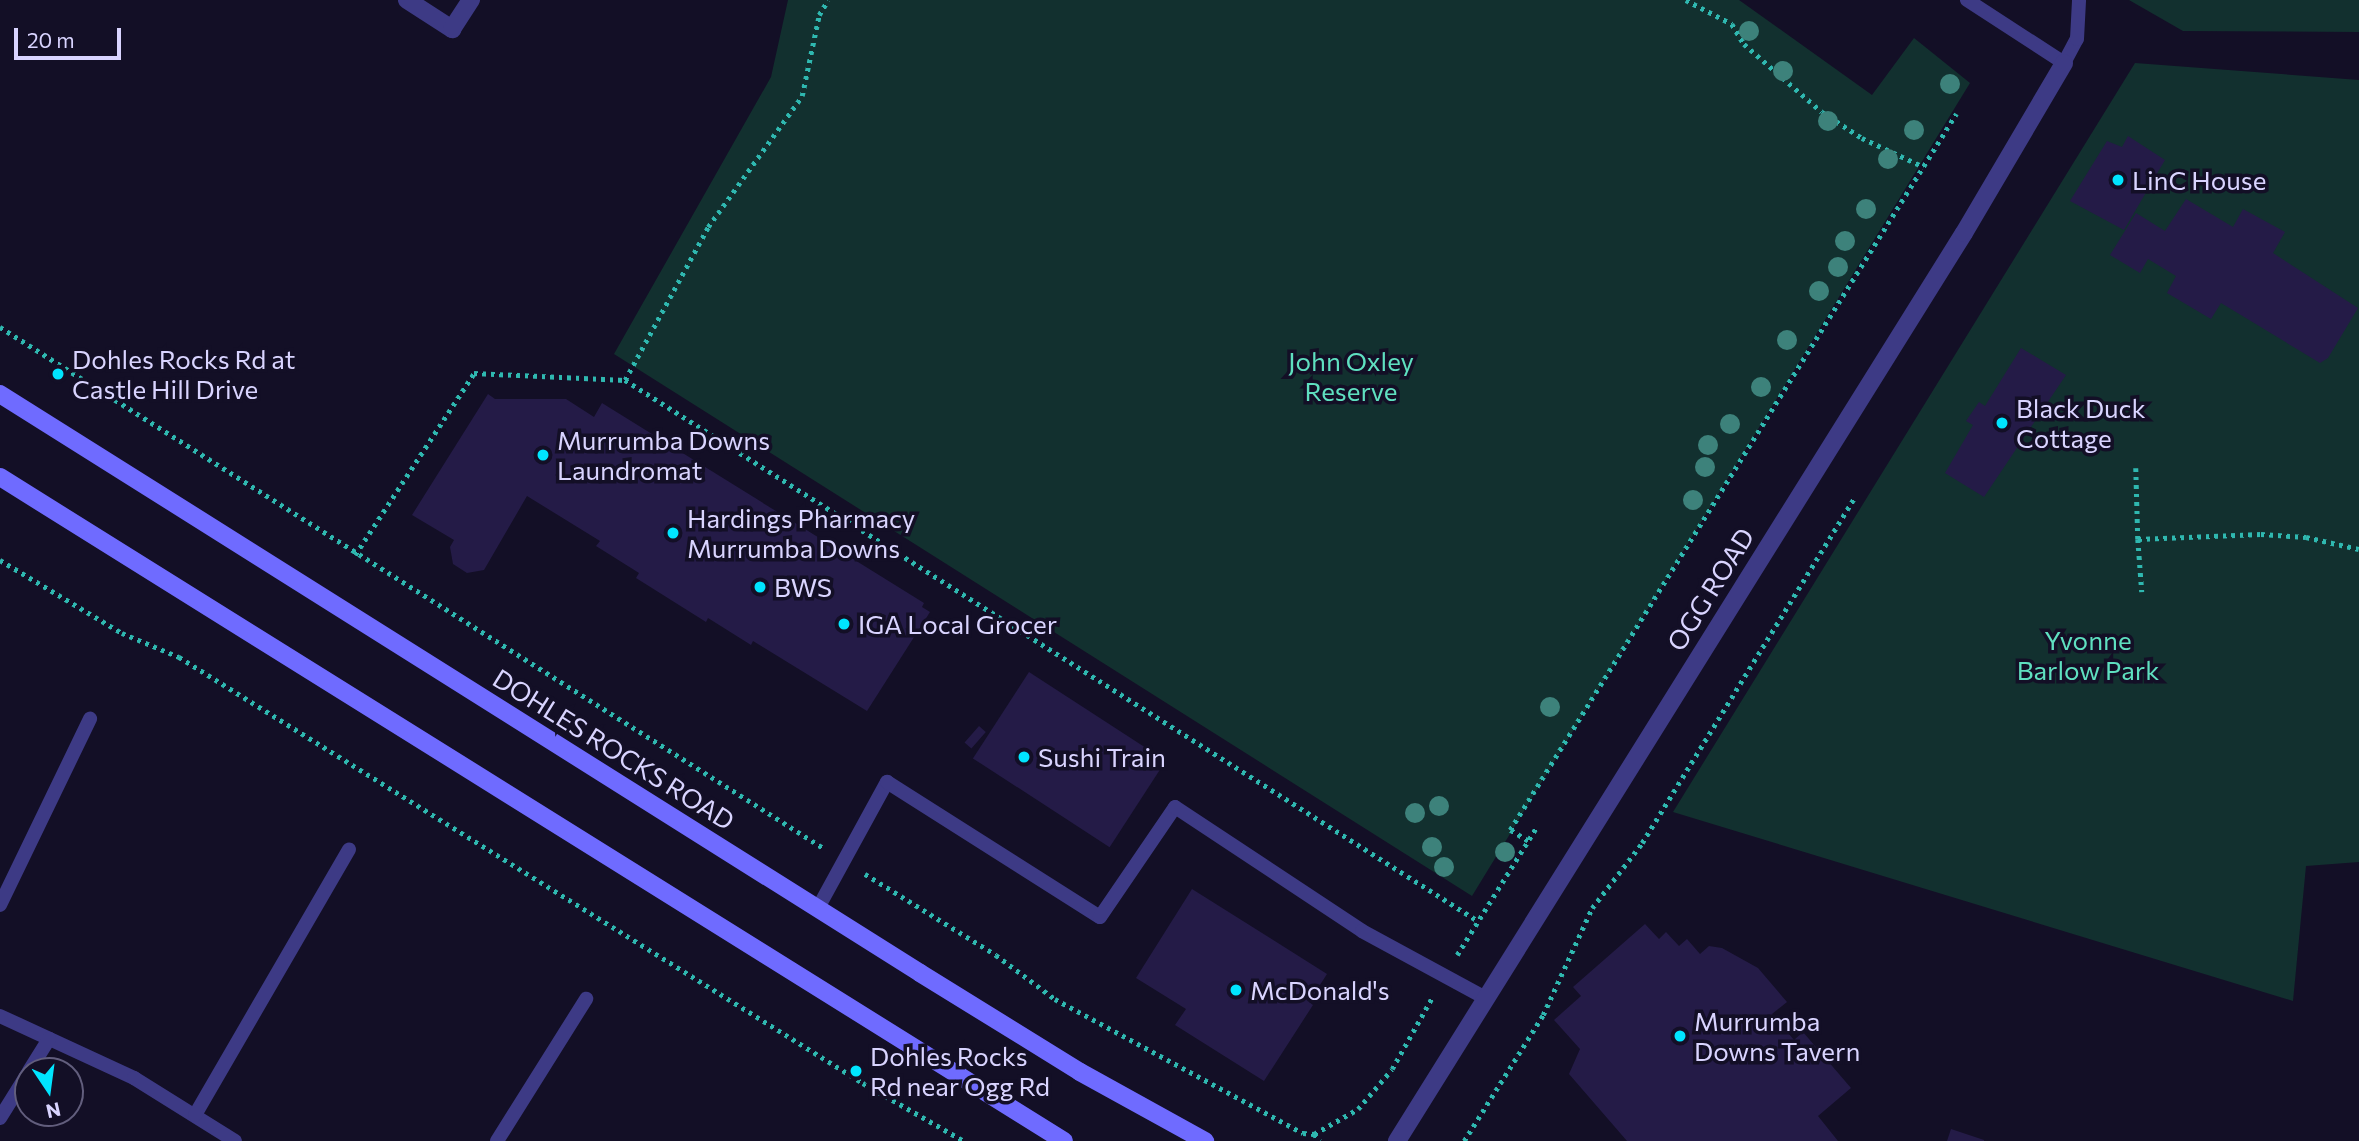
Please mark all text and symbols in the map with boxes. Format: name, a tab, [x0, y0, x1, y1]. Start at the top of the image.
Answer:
scale bar	[18, 14, 124, 58]
text: 20 m	[27, 27, 75, 52]
place label: LinC House	[2132, 164, 2266, 196]
marker: LinC House	[2110, 172, 2126, 188]
place label: Dohles Rocks Rd at Castle Hill Drive	[72, 343, 295, 404]
park label: John Oxley Reserve	[1288, 345, 1414, 406]
marker: Dohles Rocks Rd at Castle Hill Drive	[50, 366, 66, 382]
place label: Black Duck Cottage	[2016, 392, 2146, 453]
marker: Black Duck Cottage	[1994, 415, 2010, 431]
place label: Murrumba Downs Laundromat	[557, 424, 770, 486]
marker: Murrumba Downs Laundromat	[535, 447, 551, 463]
place label: Hardings Pharmacy Murrumba Downs	[687, 502, 915, 564]
street label: OGG ROAD	[1660, 522, 1760, 656]
marker: Hardings Pharmacy Murrumba Downs	[665, 525, 681, 541]
place label: BWS	[774, 571, 832, 603]
marker: BWS	[752, 579, 768, 595]
place label: IGA Local Grocer	[858, 608, 1057, 640]
marker: IGA Local Grocer	[836, 616, 852, 632]
park label: Yvonne Barlow Park	[2017, 624, 2159, 686]
street label: DOHLES ROCKS ROAD	[488, 662, 740, 836]
place label: Sushi Train	[1038, 741, 1166, 773]
marker: Sushi Train	[1016, 749, 1032, 765]
place label: McDonald's	[1250, 974, 1390, 1006]
marker: McDonald's	[1228, 982, 1244, 998]
place label: Murrumba Downs Tavern	[1694, 1005, 1860, 1066]
marker: Murrumba Downs Tavern	[1672, 1028, 1688, 1044]
place label: Dohles Rocks Rd near Ogg Rd	[870, 1040, 1050, 1102]
north arrow	[14, 1057, 84, 1127]
marker: Dohles Rocks Rd near Ogg Rd	[848, 1063, 864, 1079]
text: N	[44, 1098, 63, 1124]

